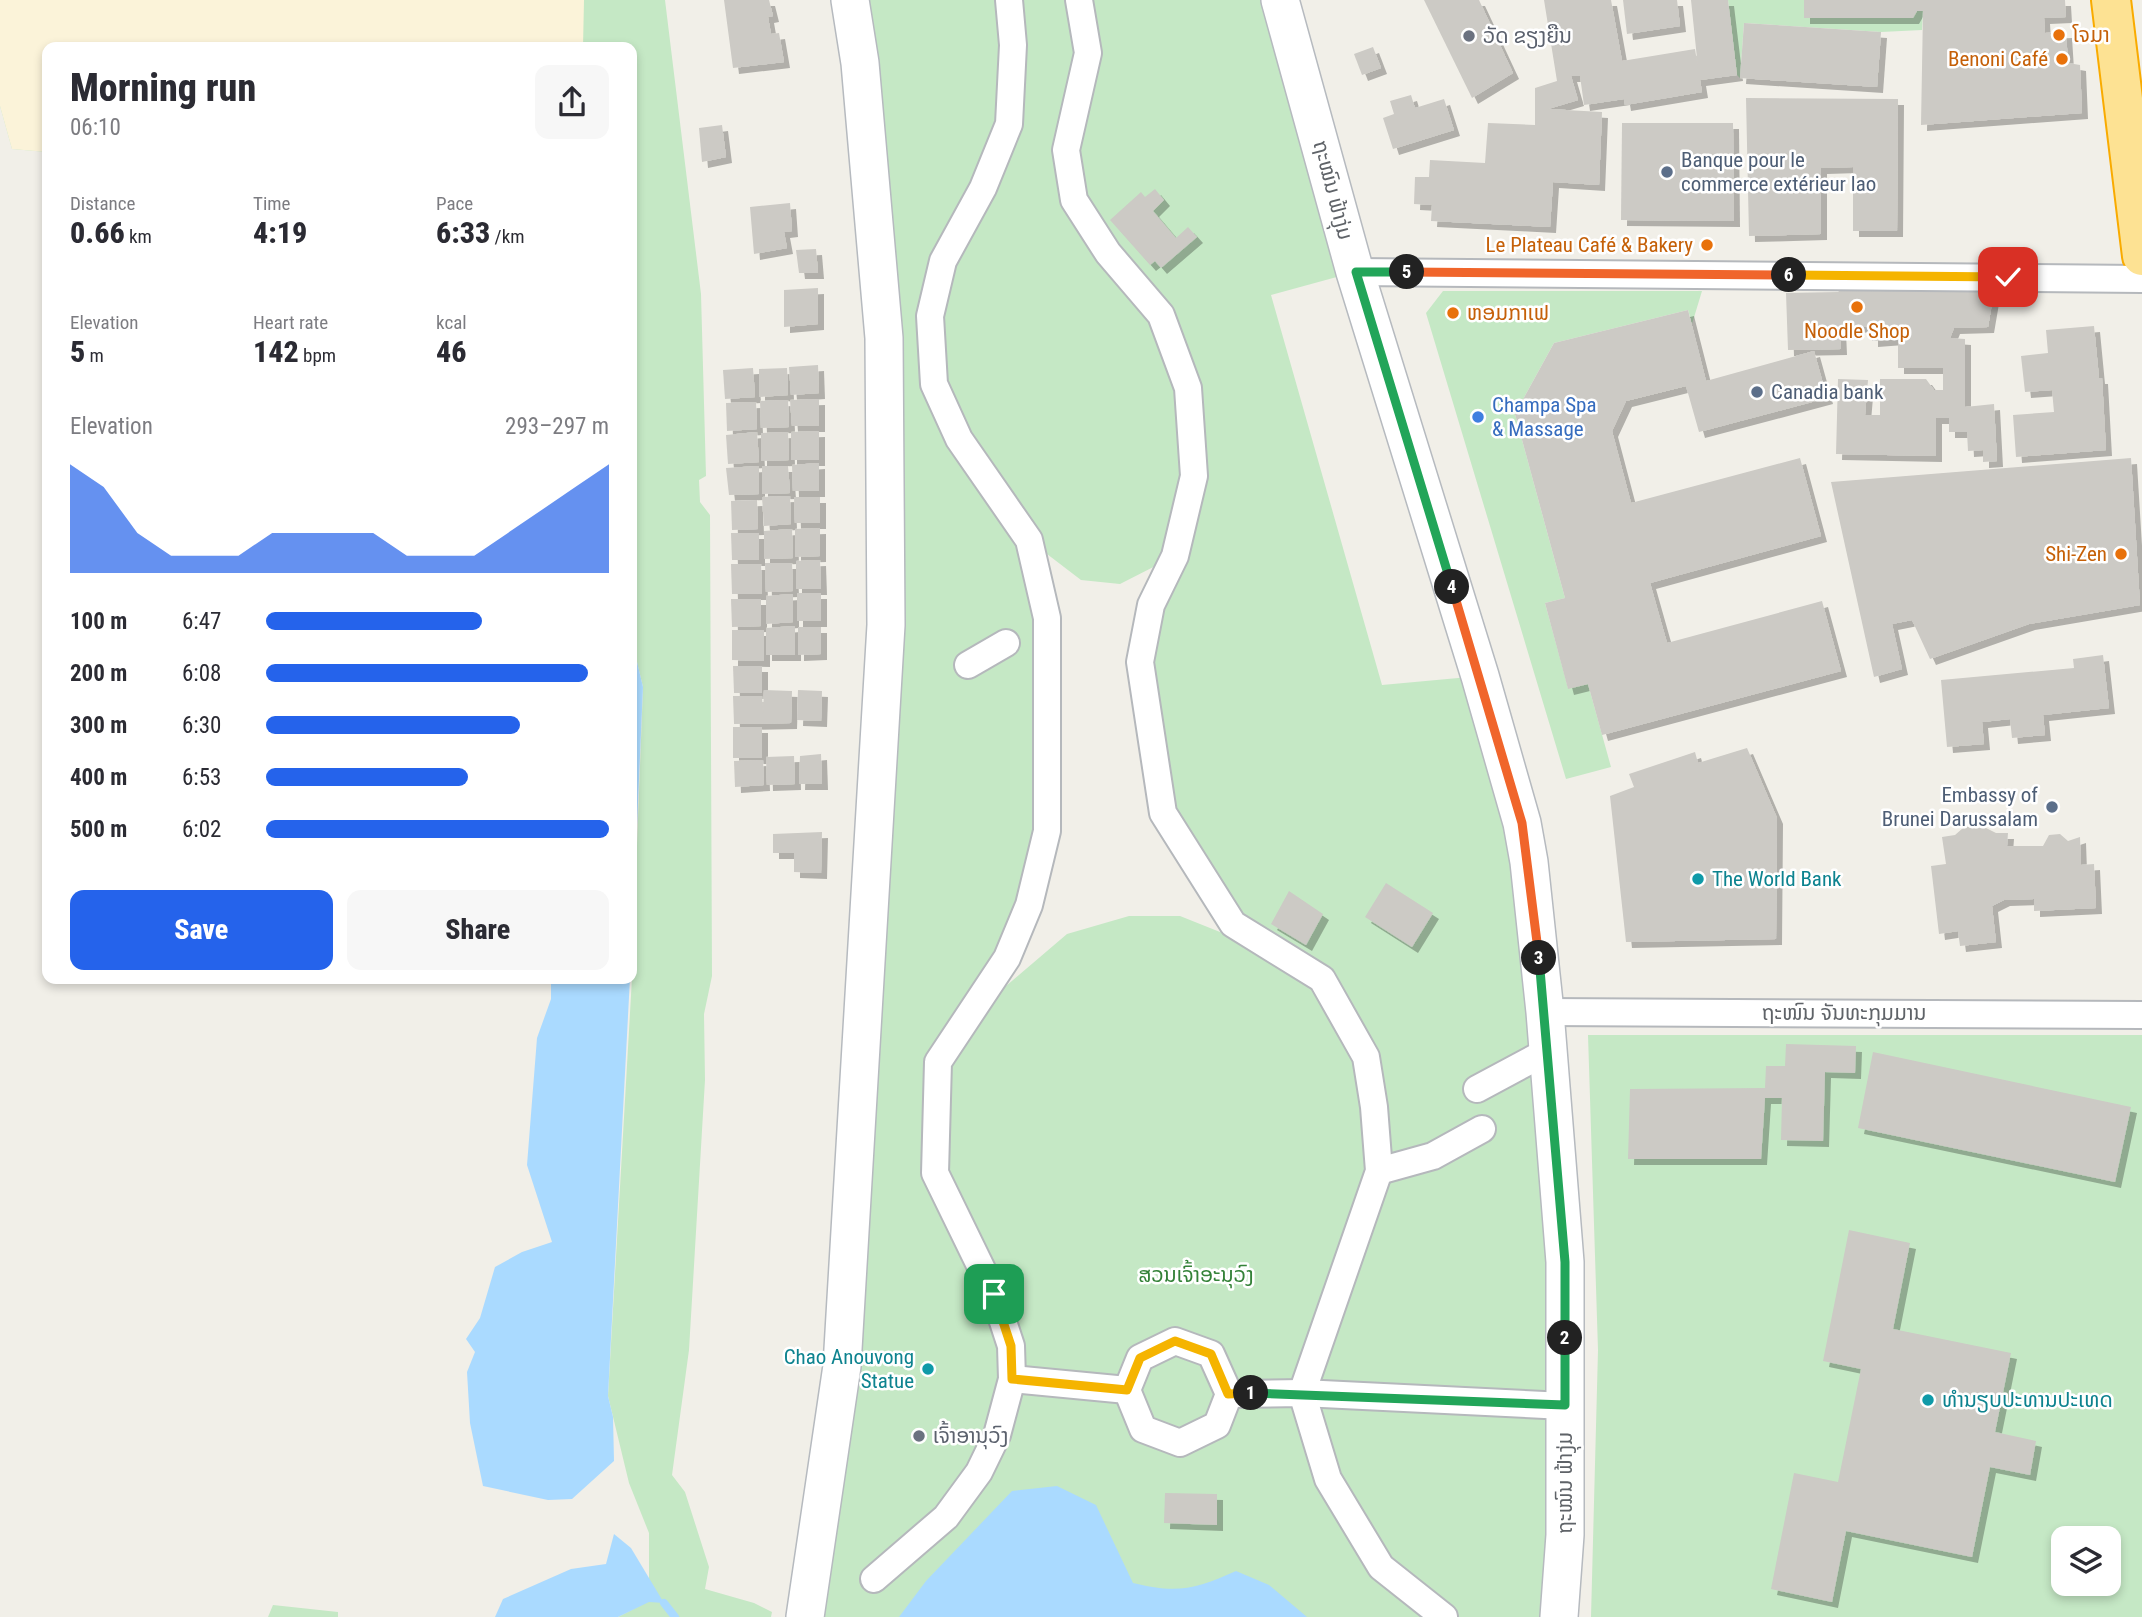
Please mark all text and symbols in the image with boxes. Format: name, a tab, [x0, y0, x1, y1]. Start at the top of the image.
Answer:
place label: ວັດ ຂຽງຍືນ	[1483, 23, 1572, 49]
place label: ໂຈມາ	[2072, 23, 2110, 47]
marker: ໂຈມາ	[2051, 27, 2067, 43]
marker: ວັດ ຂຽງຍືນ	[1461, 28, 1477, 44]
place label: Benoni Café	[1948, 47, 2048, 71]
marker: Benoni Café	[2054, 51, 2070, 67]
button: share	[535, 65, 609, 139]
text: Morning run	[70, 66, 256, 110]
text: 06:10	[70, 114, 121, 141]
street label: ຖະໝົນ ຟ້າງຸ່ມ	[1303, 138, 1358, 244]
place label: Banque pour le commerce extérieur lao	[1681, 148, 1876, 196]
marker: Banque pour le commerce extérieur lao	[1659, 164, 1675, 180]
text: Distance	[70, 192, 135, 215]
text: Time	[253, 192, 290, 215]
text: Pace	[436, 192, 473, 215]
text: 0.66	[70, 215, 125, 250]
text: 4:19	[253, 215, 307, 250]
text: 6:33	[436, 215, 490, 250]
text: km	[125, 225, 152, 248]
text: /km	[490, 225, 525, 248]
place label: Le Plateau Café & Bakery	[1486, 233, 1693, 257]
marker: Le Plateau Café & Bakery	[1699, 237, 1715, 253]
pin	[1978, 247, 2038, 307]
pin: 5	[1390, 254, 1424, 290]
pin: 6	[1772, 258, 1806, 292]
icon: check	[1989, 258, 2027, 296]
text: 5	[1402, 260, 1411, 283]
text: 6	[1784, 263, 1793, 286]
marker: Noodle Shop	[1849, 299, 1865, 315]
place label: ຫອມກາເຟ	[1467, 301, 1549, 325]
marker: ຫອມກາເຟ	[1445, 305, 1461, 321]
text: Elevation	[70, 311, 138, 334]
text: Heart rate	[253, 311, 328, 334]
text: kcal	[436, 311, 467, 334]
place label: Noodle Shop	[1804, 319, 1910, 343]
text: 5	[70, 334, 85, 369]
text: 142	[253, 334, 299, 369]
text: 46	[436, 334, 467, 369]
text: m	[85, 344, 104, 367]
text: bpm	[299, 344, 336, 367]
place label: Canadia bank	[1771, 380, 1884, 404]
marker: Canadia bank	[1749, 384, 1765, 400]
place label: Champa Spa & Massage	[1492, 393, 1596, 441]
marker: Champa Spa & Massage	[1470, 409, 1486, 425]
text: Elevation	[70, 413, 153, 440]
text: 293–297 m	[505, 413, 609, 440]
place label: Shi-Zen	[2045, 542, 2107, 566]
marker: Shi-Zen	[2113, 546, 2129, 562]
pin: 4	[1434, 570, 1470, 604]
text: 4	[1447, 575, 1456, 598]
text: 100 m	[70, 608, 127, 635]
text: 6:47	[182, 608, 221, 635]
text: 200 m	[70, 660, 127, 687]
text: 6:08	[182, 660, 221, 687]
text: 300 m	[70, 712, 127, 739]
text: 6:30	[182, 712, 221, 739]
text: 400 m	[70, 764, 127, 791]
text: 6:53	[182, 764, 221, 791]
place label: Embassy of Brunei Darussalam	[1882, 783, 2038, 831]
marker: Embassy of Brunei Darussalam	[2044, 799, 2060, 815]
text: 500 m	[70, 816, 127, 843]
text: 6:02	[182, 816, 221, 843]
place label: The World Bank	[1712, 867, 1842, 891]
marker: The World Bank	[1690, 871, 1706, 887]
button: Save	[70, 890, 333, 970]
button: Share	[347, 890, 609, 970]
pin: 3	[1522, 940, 1556, 976]
text: 3	[1534, 946, 1543, 969]
street label: ຖະໜົນ ຈັນທະກຸມມານ	[1761, 1001, 1927, 1027]
park label: ສວນເຈົ້າອະນຸວົງ	[1138, 1259, 1254, 1289]
pin	[964, 1264, 1024, 1324]
icon: arrive	[975, 1275, 1013, 1313]
pin: 2	[1548, 1320, 1582, 1356]
text: 2	[1560, 1326, 1569, 1349]
place label: Chao Anouvong Statue	[784, 1345, 914, 1393]
marker: Chao Anouvong Statue	[920, 1361, 936, 1377]
pin: 1	[1234, 1376, 1268, 1410]
text: 1	[1246, 1381, 1255, 1404]
place label: ທຳນຽບປະທານປະເທດ	[1942, 1388, 2113, 1413]
marker: ທຳນຽບປະທານປະເທດ	[1920, 1392, 1936, 1408]
place label: ເຈົ້າອານຸວົງ	[933, 1420, 1008, 1450]
marker: ເຈົ້າອານຸວົງ	[911, 1428, 927, 1444]
street label: ຖະໝົນ ຟ້າງຸ່ມ	[1553, 1432, 1582, 1534]
map controls	[2051, 1526, 2121, 1596]
button: layers	[2051, 1526, 2121, 1596]

